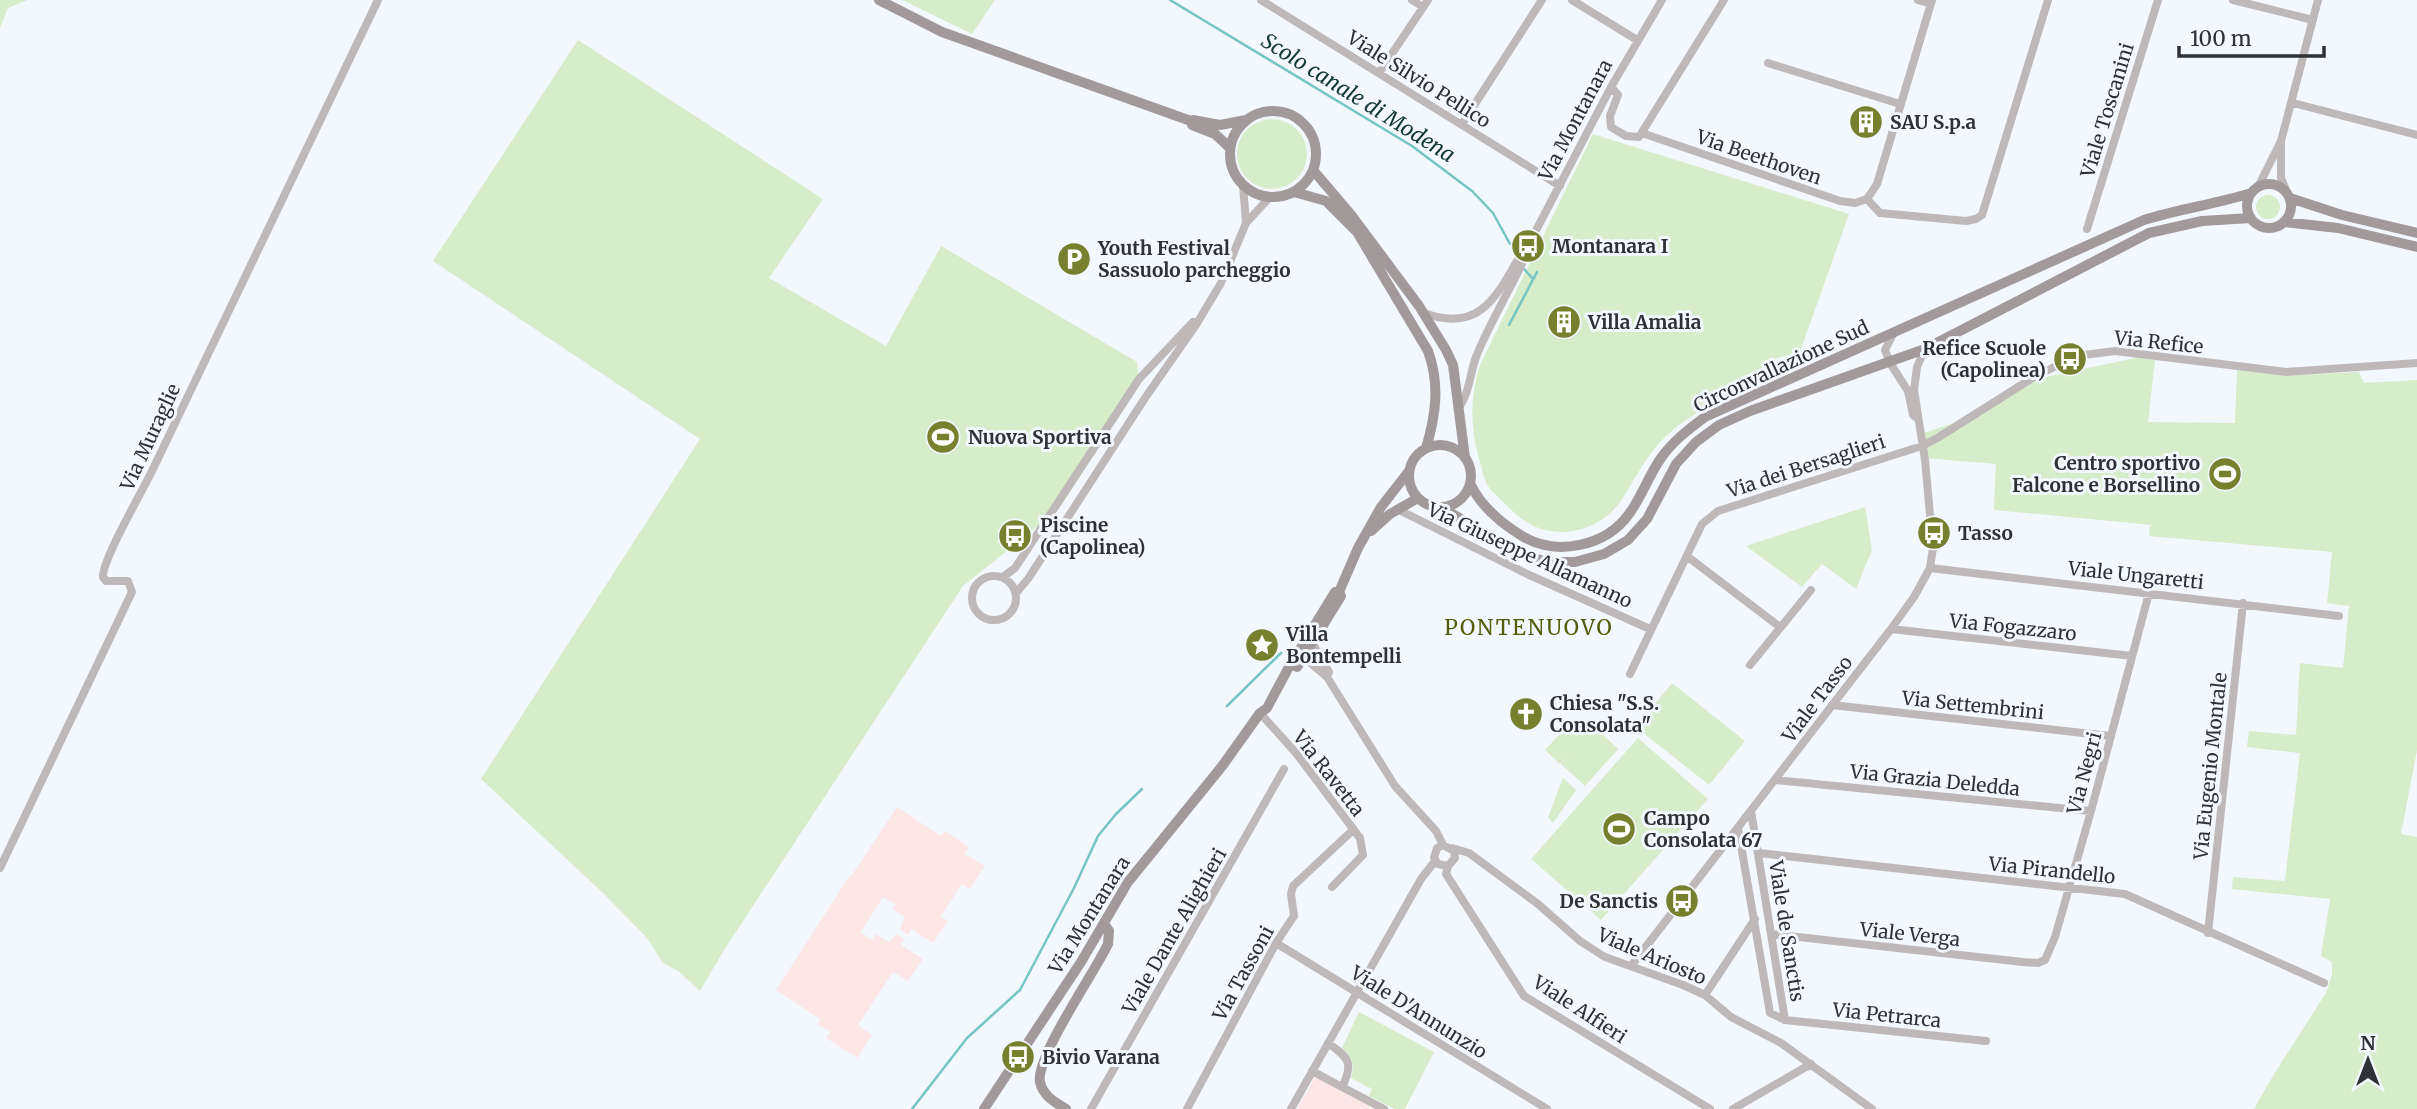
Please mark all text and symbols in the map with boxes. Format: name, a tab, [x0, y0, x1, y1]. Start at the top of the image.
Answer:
scale bar	[2179, 14, 2324, 58]
street label: Viale Silvio Pellico	[1342, 25, 1495, 133]
text: 100 m	[2190, 25, 2252, 52]
water label: Scolo canale di Modena	[1256, 27, 1460, 168]
street label: Viale Toscanini	[2075, 40, 2139, 181]
street label: Via Montanara	[1532, 55, 1617, 186]
building icon: SAU S.p.a	[1847, 103, 1885, 141]
place label: SAU S.p.a	[1890, 110, 1977, 134]
street label: Via Beethoven	[1692, 124, 1825, 190]
bus stop icon: Montanara I	[1509, 227, 1547, 265]
place label: Montanara I	[1552, 234, 1668, 258]
place label: Youth Festival Sassuolo parcheggio	[1097, 236, 1291, 282]
parking icon: Youth Festival Sassuolo parcheggio	[1055, 240, 1093, 278]
building icon: Villa Amalia	[1545, 303, 1583, 341]
place label: Villa Amalia	[1587, 310, 1702, 334]
street label: Circonvallazione Sud	[1689, 315, 1873, 417]
street label: Via Refice	[2112, 325, 2205, 359]
place label: Refice Scuole (Capolinea)	[1922, 336, 2046, 382]
bus stop icon: Refice Scuole (Capolinea)	[2051, 340, 2089, 378]
street label: Via Muraglie	[114, 380, 185, 495]
sports icon: Nuova Sportiva	[924, 418, 962, 456]
place label: Nuova Sportiva	[968, 425, 1112, 449]
street label: Via dei Bersaglieri	[1723, 429, 1888, 503]
place label: Centro sportivo Falcone e Borsellino	[2012, 451, 2200, 497]
sports icon: Centro sportivo Falcone e Borsellino	[2206, 455, 2244, 493]
street label: Via Giuseppe Allamanno	[1423, 497, 1636, 613]
place label: Piscine (Capolinea)	[1040, 513, 1146, 559]
bus stop icon: Tasso	[1915, 514, 1953, 552]
bus stop icon: Piscine (Capolinea)	[996, 517, 1034, 555]
place label: Tasso	[1958, 521, 2013, 545]
street label: Viale Ungaretti	[2066, 556, 2205, 594]
street label: Via Fogazzaro	[1947, 608, 2078, 646]
district label: PONTENUOVO	[1444, 614, 1614, 641]
place label: Villa Bontempelli	[1285, 622, 1402, 668]
place icon: Villa Bontempelli	[1243, 626, 1281, 664]
street label: Viale Tasso	[1776, 651, 1857, 748]
street label: Via Eugenio Montale	[2188, 671, 2232, 862]
street label: Via Settembrini	[1900, 685, 2045, 724]
place label: Chiesa "S.S. Consolata"	[1550, 691, 1659, 737]
church icon: Chiesa "S.S. Consolata"	[1507, 695, 1545, 733]
street label: Via Ravetta	[1287, 724, 1370, 821]
street label: Via Negri	[2061, 729, 2107, 818]
street label: Via Grazia Deledda	[1848, 759, 2021, 801]
place label: Campo Consolata 67	[1644, 806, 1763, 852]
sports icon: Campo Consolata 67	[1600, 810, 1638, 848]
street label: Viale Dante Alighieri	[1116, 844, 1231, 1019]
street label: Via Pirandello	[1987, 851, 2116, 889]
street label: Via Montanara	[1043, 852, 1135, 979]
street label: Viale de Sanctis	[1764, 858, 1810, 1003]
bus stop icon: De Sanctis	[1663, 882, 1701, 920]
place label: De Sanctis	[1559, 889, 1658, 913]
street label: Viale Verga	[1858, 917, 1961, 951]
street label: Via Tassoni	[1207, 921, 1279, 1026]
street label: Viale Ariosto	[1593, 922, 1710, 990]
street label: Viale D'Annunzio	[1345, 960, 1492, 1064]
street label: Viale Alfieri	[1528, 969, 1631, 1048]
street label: Via Petrarca	[1831, 997, 1942, 1033]
north arrow	[2333, 1025, 2403, 1095]
text: N	[2360, 1031, 2376, 1055]
bus stop icon: Bivio Varana	[999, 1038, 1037, 1076]
place label: Bivio Varana	[1042, 1045, 1160, 1069]

